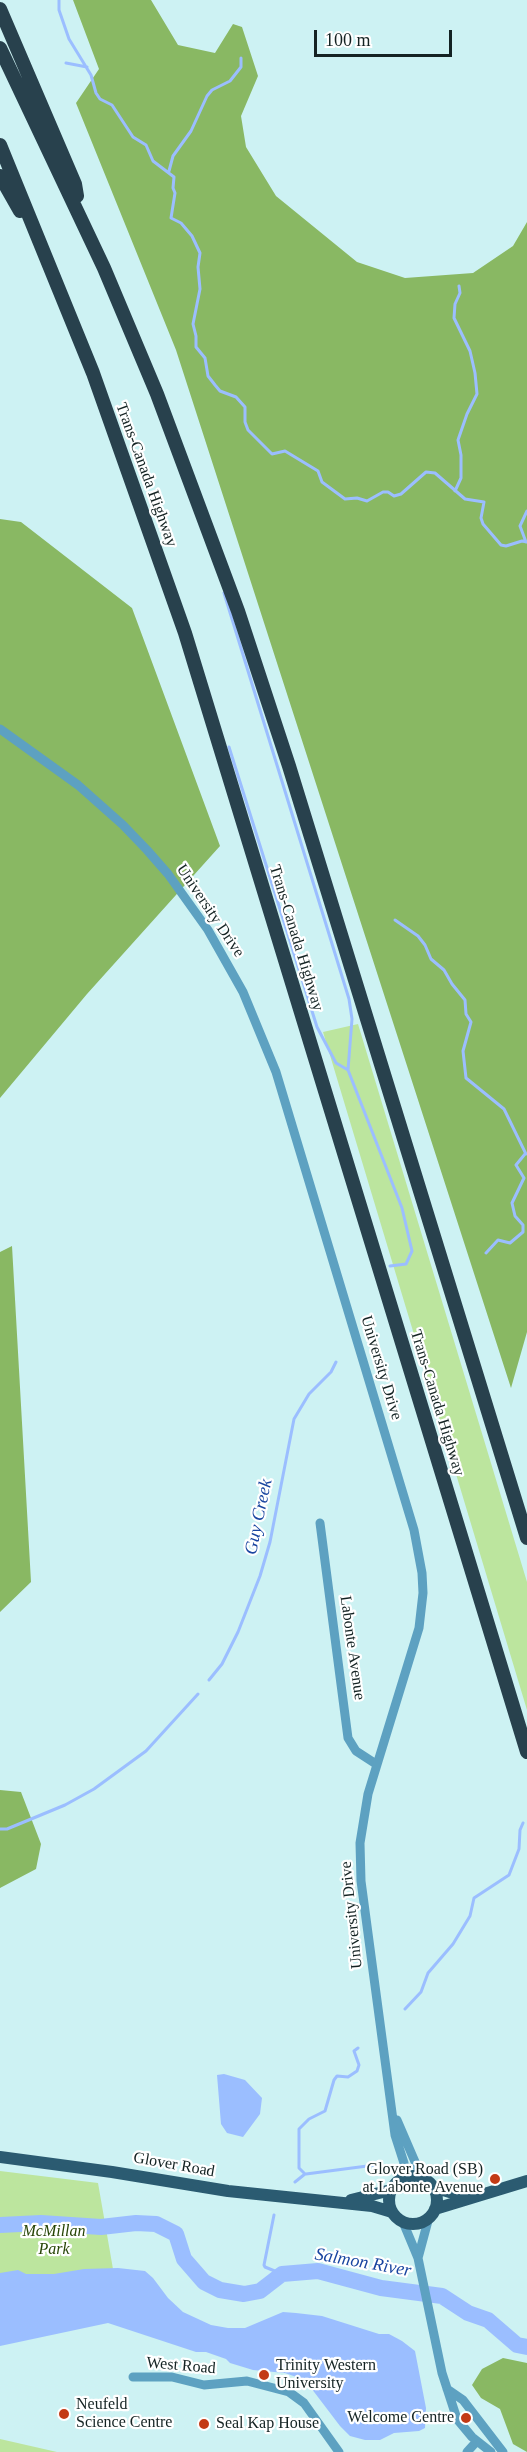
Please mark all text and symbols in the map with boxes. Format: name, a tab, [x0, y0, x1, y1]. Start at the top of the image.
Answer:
scale bar	[317, 18, 455, 56]
text: 100 m	[325, 30, 371, 50]
street label: Trans-Canada Highway	[111, 400, 181, 550]
street label: University Drive	[172, 861, 248, 961]
street label: Trans-Canada Highway	[265, 863, 327, 1013]
street label: University Drive	[356, 1314, 406, 1422]
street label: Trans-Canada Highway	[406, 1328, 468, 1478]
water label: Guy Creek	[240, 1477, 278, 1557]
street label: Labonte Avenue	[335, 1595, 369, 1701]
street label: University Drive	[337, 1860, 367, 1970]
street label: Glover Road	[132, 2148, 216, 2182]
place label: Glover Road (SB) at Labonte Avenue	[362, 2160, 483, 2198]
marker: Glover Road (SB) at Labonte Avenue	[488, 2172, 502, 2186]
park label: McMillan Park	[22, 2222, 86, 2260]
water label: Salmon River	[313, 2244, 413, 2282]
street label: West Road	[146, 2353, 216, 2379]
place label: Trinity Western University	[276, 2356, 376, 2394]
marker: Trinity Western University	[257, 2368, 271, 2382]
place label: Neufeld Science Centre	[76, 2395, 172, 2433]
marker: Neufeld Science Centre	[57, 2407, 71, 2421]
place label: Welcome Centre	[347, 2408, 454, 2428]
marker: Welcome Centre	[459, 2411, 473, 2425]
place label: Seal Kap House	[216, 2414, 319, 2434]
marker: Seal Kap House	[197, 2417, 211, 2431]

